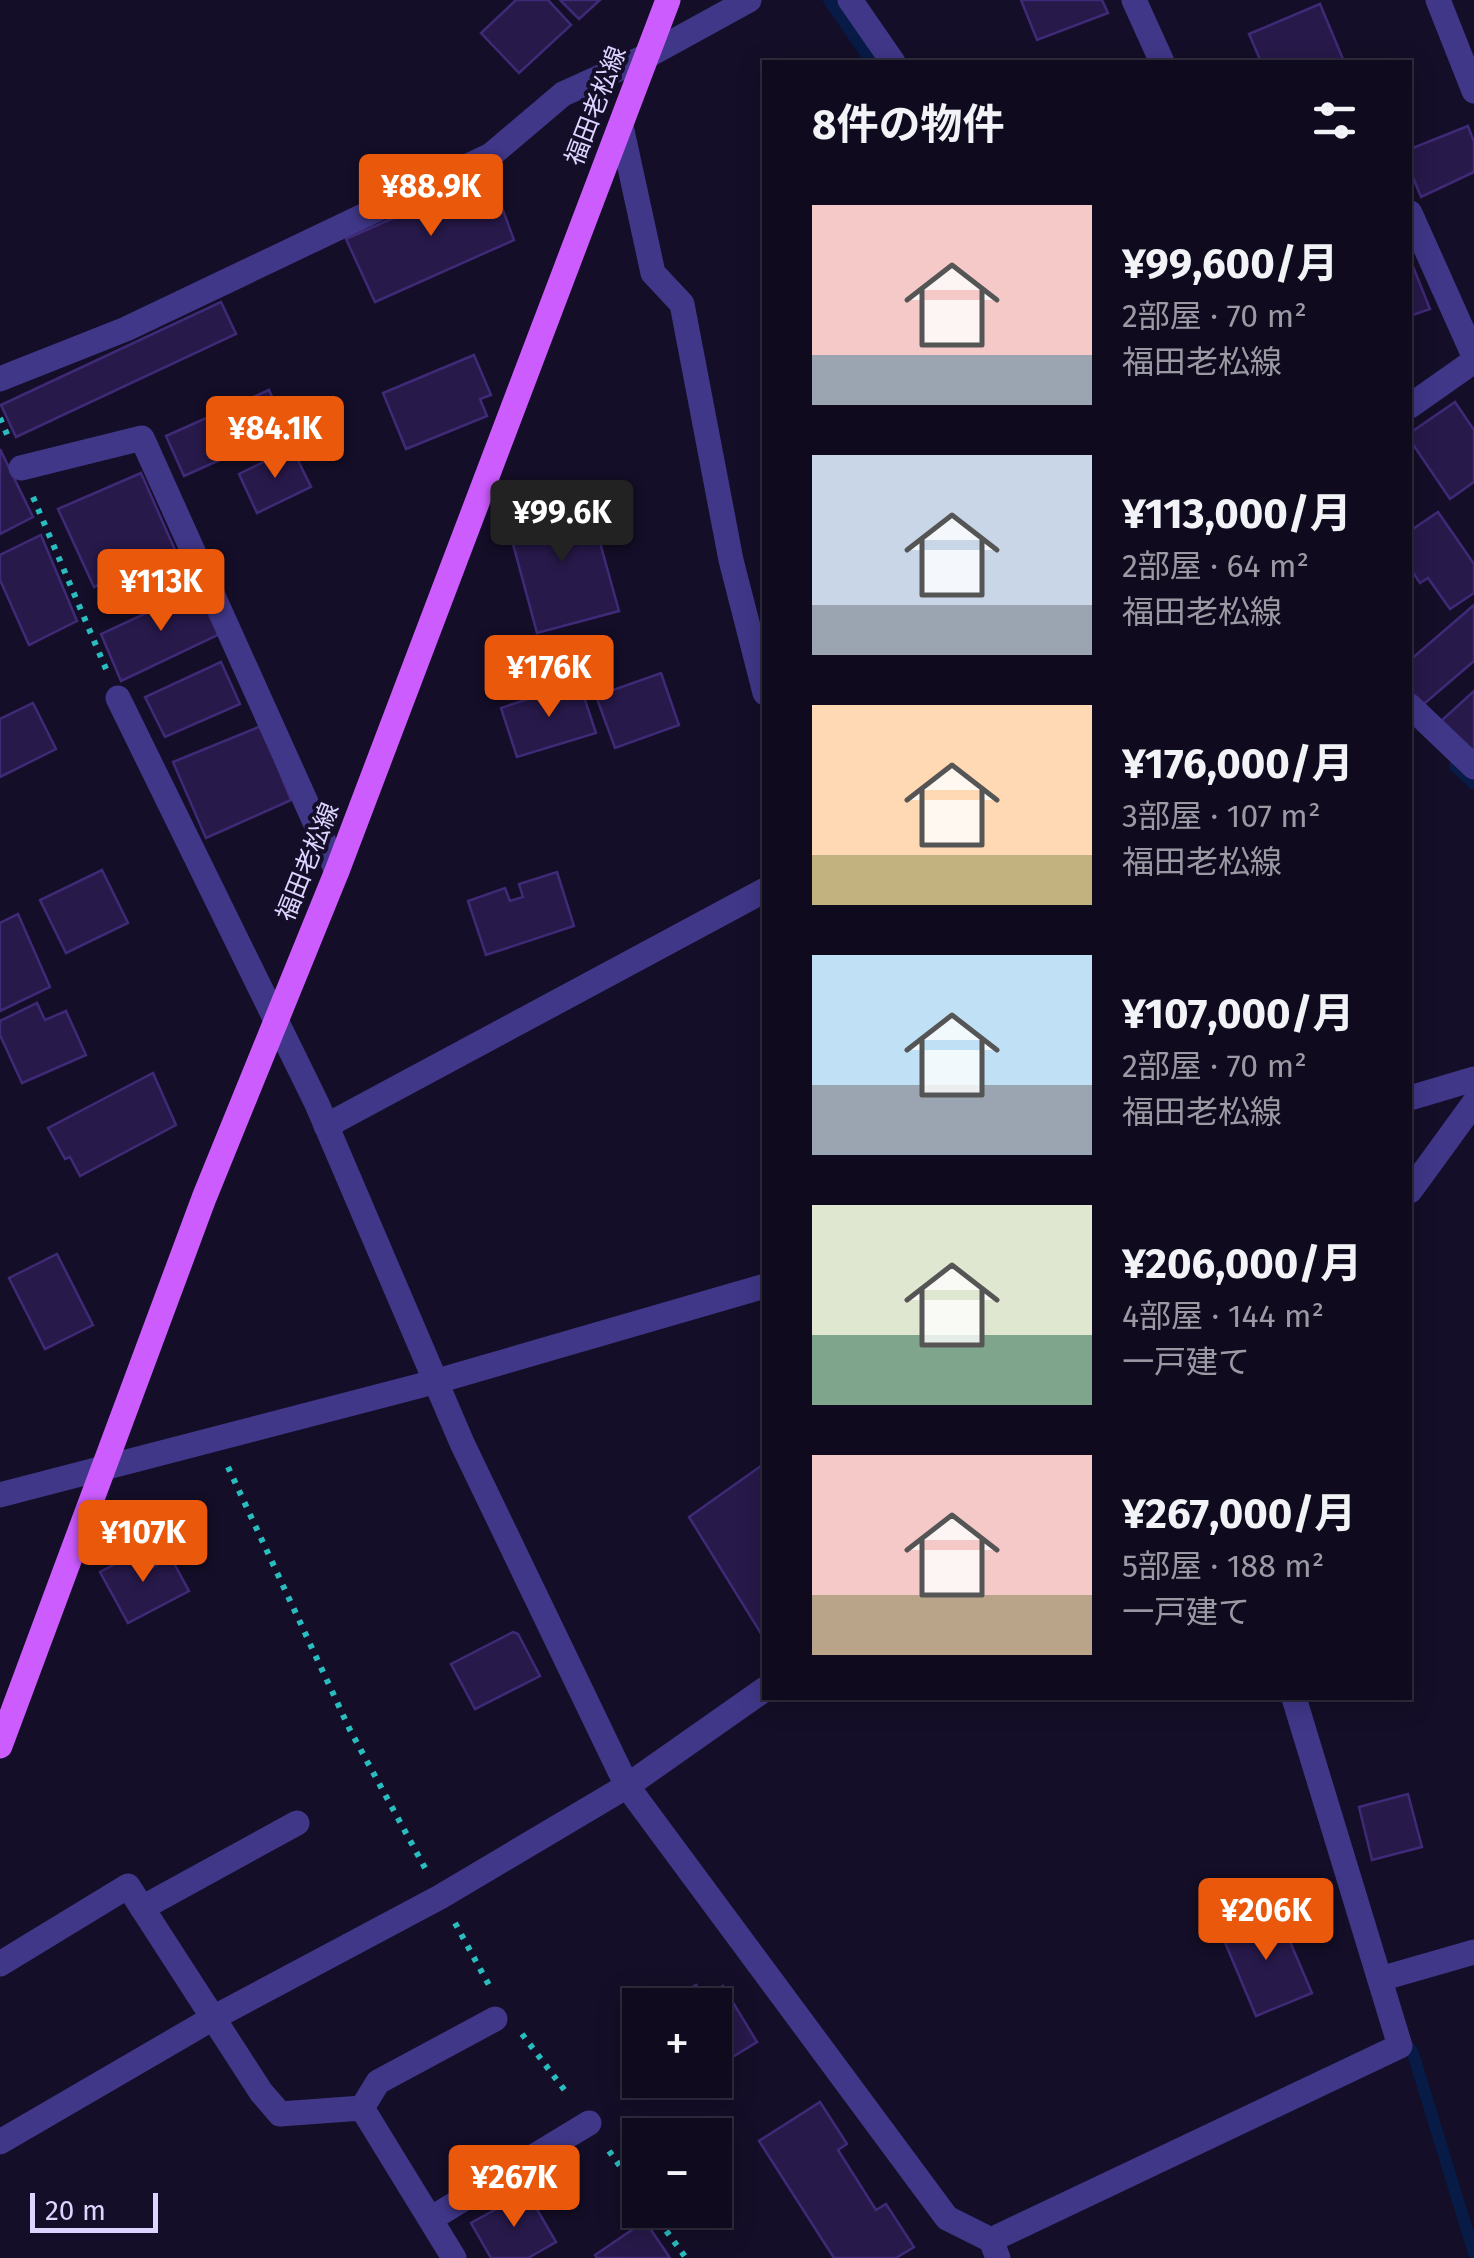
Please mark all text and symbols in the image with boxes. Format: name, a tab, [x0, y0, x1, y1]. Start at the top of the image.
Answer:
street label: 福田老松線	[560, 42, 632, 170]
icon: filters	[1307, 93, 1362, 148]
text: 8件の物件	[812, 100, 1004, 150]
pin: ¥88.9K	[350, 154, 512, 239]
text: ¥88.9K	[381, 167, 481, 205]
text: ¥99,600/月	[1122, 239, 1339, 289]
icon: home	[892, 245, 1012, 365]
text: 2部屋 · 70 m²	[1122, 297, 1307, 335]
text: 福田老松線	[1122, 343, 1282, 381]
pin: ¥84.1K	[194, 396, 356, 481]
text: ¥84.1K	[228, 409, 322, 447]
pin: ¥99.6K	[481, 480, 643, 565]
text: ¥113,000/月	[1122, 489, 1352, 539]
text: ¥99.6K	[512, 493, 612, 531]
icon: home	[892, 495, 1012, 615]
text: 2部屋 · 64 m²	[1122, 547, 1309, 585]
pin: ¥113K	[91, 549, 231, 634]
text: ¥113K	[119, 562, 203, 600]
text: 福田老松線	[1122, 593, 1282, 631]
pin: ¥176K	[479, 635, 619, 720]
text: ¥176K	[507, 648, 591, 686]
text: ¥176,000/月	[1122, 739, 1354, 789]
icon: home	[892, 745, 1012, 865]
text: 3部屋 · 107 m²	[1122, 797, 1320, 835]
street label: 福田老松線	[271, 798, 345, 926]
text: 福田老松線	[1122, 843, 1282, 881]
text: ¥107,000/月	[1122, 989, 1355, 1039]
icon: home	[892, 995, 1012, 1115]
text: 2部屋 · 70 m²	[1122, 1047, 1307, 1085]
text: 福田老松線	[1122, 1093, 1282, 1131]
text: ¥206,000/月	[1122, 1239, 1362, 1289]
icon: home	[892, 1245, 1012, 1365]
text: 4部屋 · 144 m²	[1122, 1297, 1324, 1335]
text: 一戸建て	[1122, 1343, 1250, 1381]
text: ¥267,000/月	[1122, 1489, 1356, 1539]
icon: home	[892, 1495, 1012, 1615]
pin: ¥107K	[73, 1500, 213, 1585]
text: ¥107K	[100, 1513, 186, 1551]
text: 5部屋 · 188 m²	[1122, 1547, 1324, 1585]
text: 一戸建て	[1122, 1593, 1250, 1631]
pin: ¥206K	[1196, 1878, 1336, 1963]
text: ¥206K	[1220, 1891, 1312, 1929]
map controls	[622, 1988, 732, 2228]
button: +	[622, 1988, 732, 2098]
button: −	[622, 2118, 732, 2228]
pin: ¥267K	[444, 2145, 584, 2230]
text: ¥267K	[471, 2158, 557, 2196]
scale bar	[30, 2188, 158, 2232]
text: 20 m	[45, 2194, 106, 2227]

